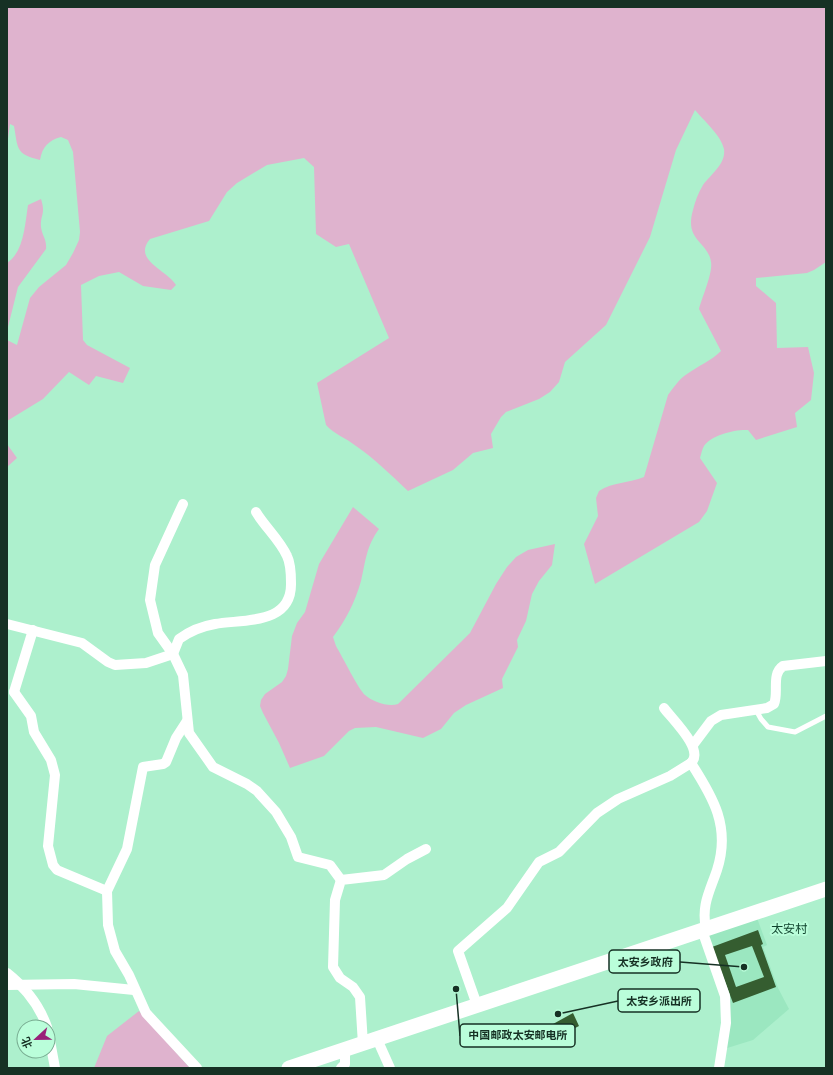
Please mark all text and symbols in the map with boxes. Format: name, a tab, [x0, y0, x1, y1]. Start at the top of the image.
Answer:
district label: 太安村	[771, 922, 808, 936]
callout: 太安乡政府	[609, 950, 680, 973]
text: 太安乡政府	[618, 956, 673, 968]
callout: 太安乡派出所	[618, 989, 700, 1012]
text: 太安乡派出所	[626, 995, 692, 1007]
north arrow	[16, 1019, 56, 1059]
callout: 中国邮政太安邮电所	[460, 1024, 575, 1047]
text: 中国邮政太安邮电所	[469, 1029, 568, 1041]
text: 北	[19, 1035, 34, 1050]

